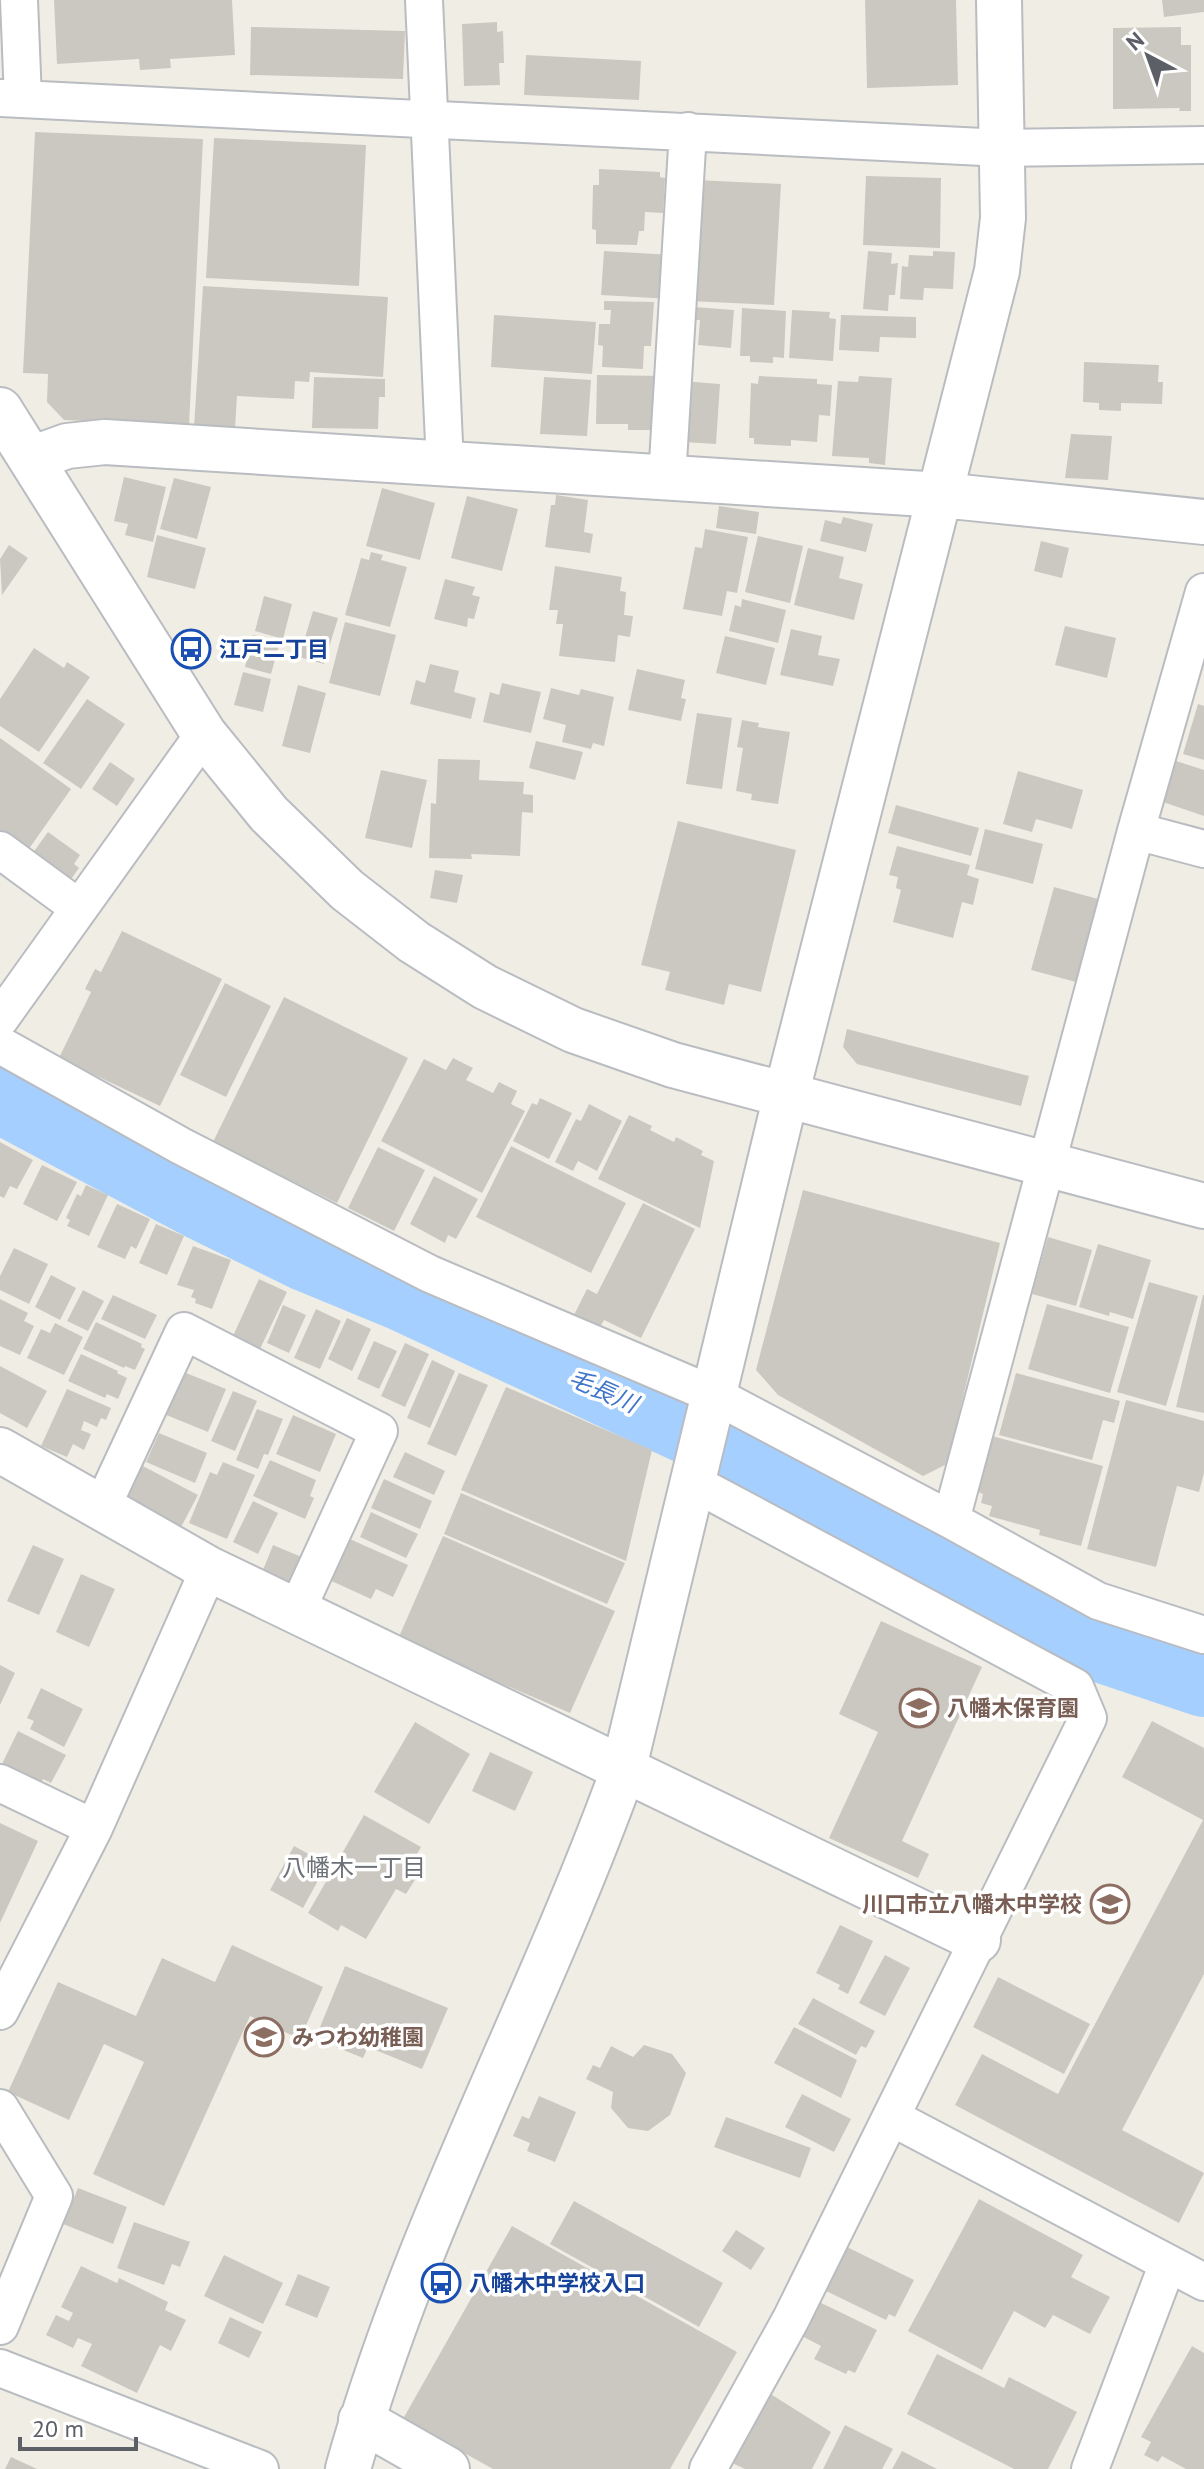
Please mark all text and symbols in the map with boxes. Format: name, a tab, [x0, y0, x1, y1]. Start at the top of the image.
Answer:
north arrow	[1108, 16, 1188, 96]
text: N	[1120, 26, 1150, 56]
bus stop icon: 江戸二丁目	[170, 628, 212, 670]
place label: 江戸二丁目	[219, 635, 329, 663]
water label: 毛長川	[564, 1362, 645, 1421]
school or university icon: 八幡木保育園	[898, 1687, 940, 1729]
place label: 八幡木保育園	[947, 1694, 1079, 1722]
district label: 八幡木一丁目	[282, 1852, 426, 1883]
school or university icon: 川口市立八幡木中学校	[1089, 1883, 1131, 1925]
place label: 川口市立八幡木中学校	[862, 1890, 1082, 1918]
school or university icon: みつわ幼稚園	[243, 2016, 285, 2058]
place label: みつわ幼稚園	[292, 2023, 424, 2051]
bus stop icon: 八幡木中学校入口	[420, 2262, 462, 2304]
place label: 八幡木中学校入口	[469, 2269, 645, 2297]
scale bar	[20, 2401, 136, 2451]
text: 20 m	[32, 2413, 84, 2444]

